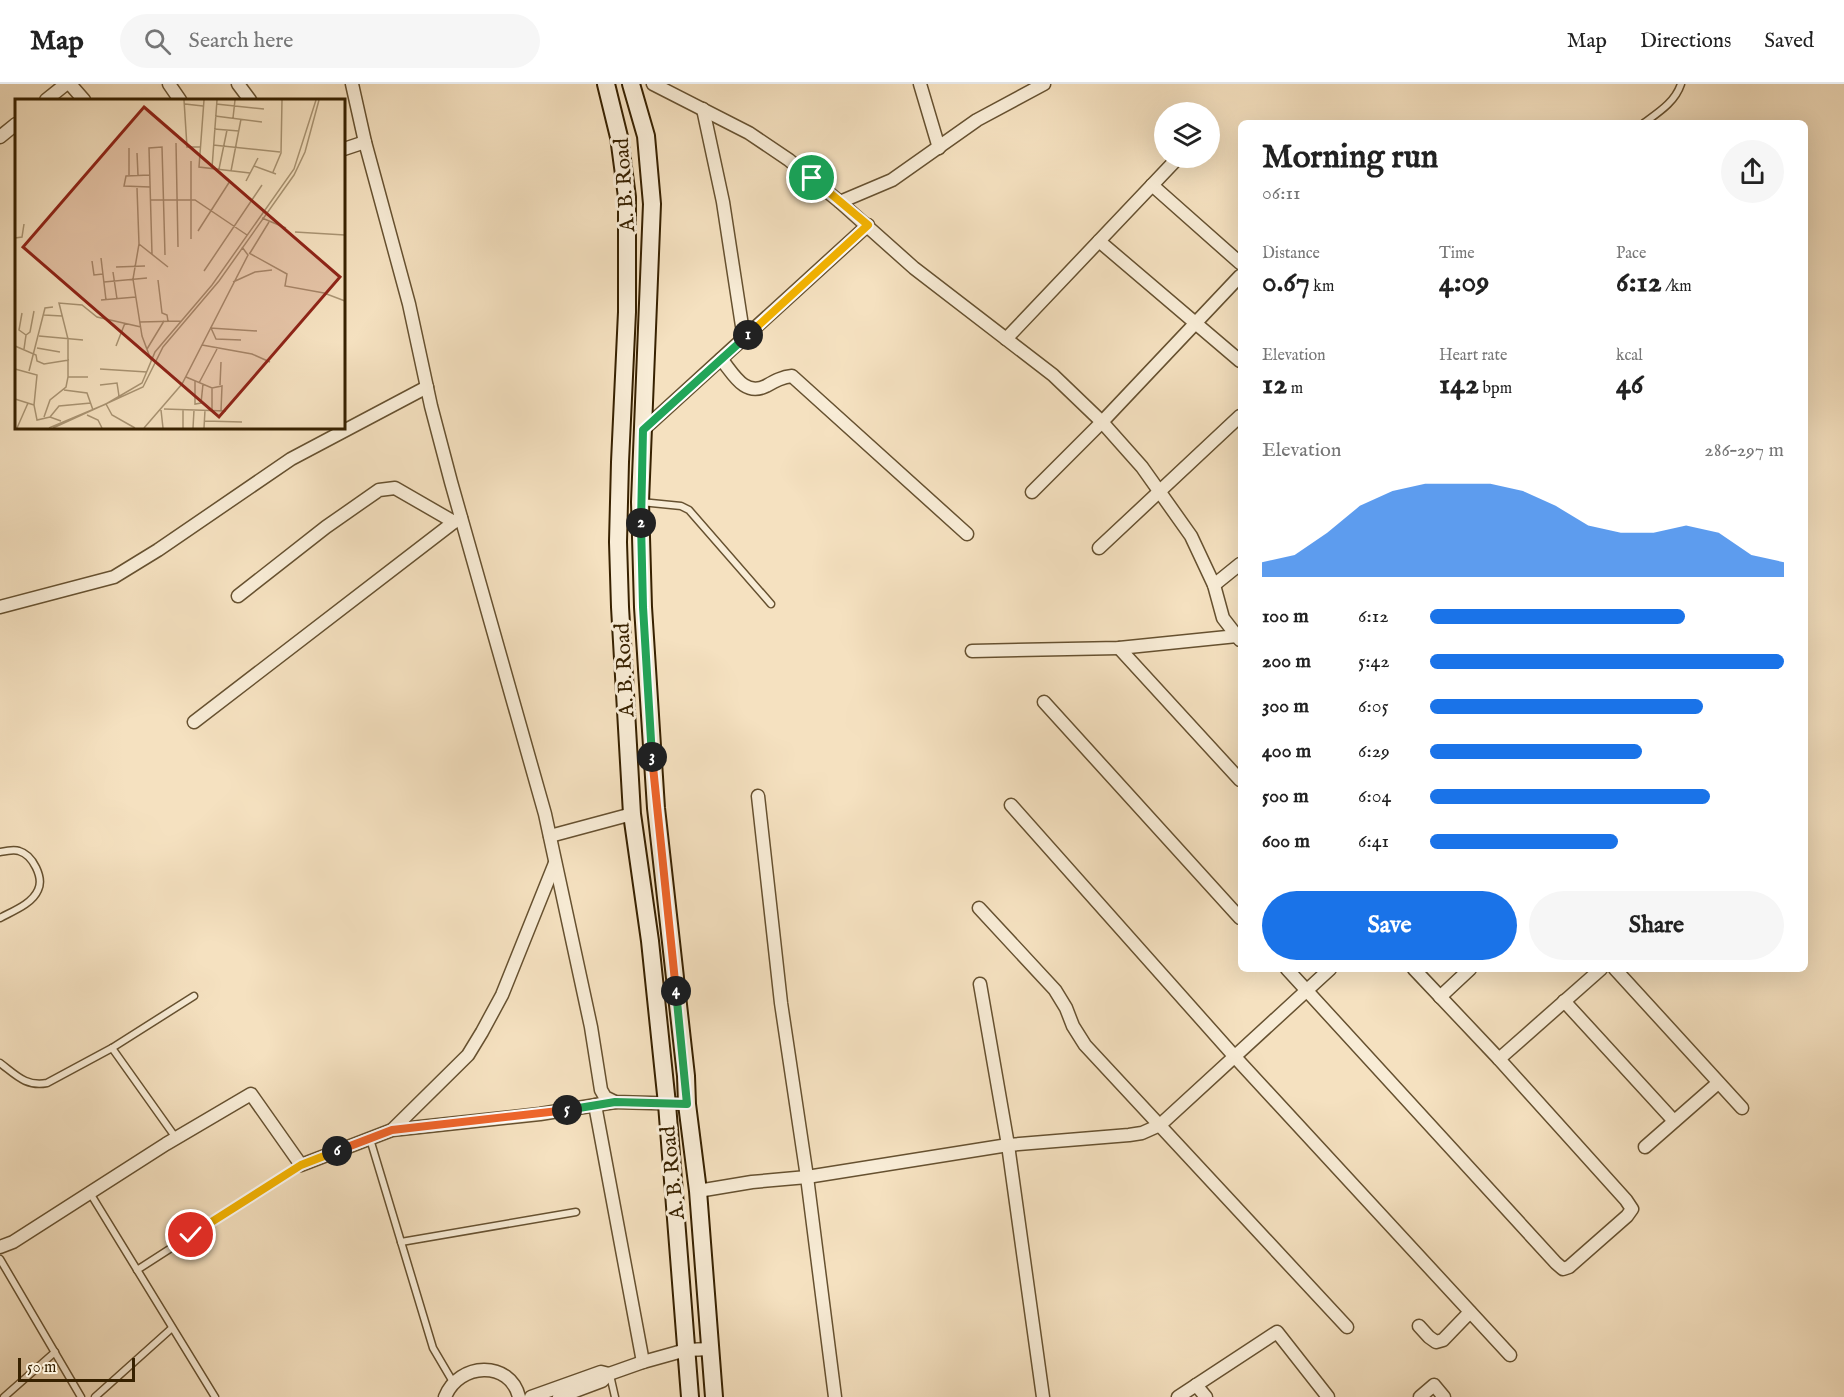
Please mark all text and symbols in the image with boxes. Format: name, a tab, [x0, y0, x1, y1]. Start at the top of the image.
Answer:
search box	[120, 14, 540, 68]
text: Map	[30, 24, 84, 59]
icon: search	[141, 25, 174, 58]
text: Search here	[189, 27, 293, 55]
text: Map	[1567, 28, 1607, 55]
text: Directions	[1640, 28, 1731, 55]
text: Saved	[1764, 28, 1814, 55]
inset map	[15, 99, 345, 429]
map controls	[1154, 102, 1220, 168]
button: layers	[1154, 102, 1220, 168]
street label: A. B. Road	[609, 136, 642, 234]
text: Morning run	[1262, 137, 1438, 179]
button: share	[1721, 140, 1784, 203]
pin	[786, 152, 837, 203]
icon: arrive	[795, 161, 828, 194]
text: 06:11	[1262, 181, 1300, 206]
text: Distance	[1262, 244, 1320, 264]
text: Time	[1439, 244, 1475, 264]
text: Pace	[1616, 244, 1646, 264]
text: 0.67	[1262, 264, 1310, 302]
text: 4:09	[1439, 264, 1489, 302]
text: 6:12	[1616, 264, 1662, 302]
text: km	[1310, 277, 1334, 297]
text: /km	[1662, 277, 1692, 297]
pin: 1	[733, 320, 763, 350]
text: 1	[745, 325, 751, 345]
text: Elevation	[1262, 346, 1325, 366]
text: Heart rate	[1439, 346, 1507, 366]
text: kcal	[1616, 346, 1643, 366]
text: 12	[1262, 366, 1287, 404]
text: 142	[1439, 366, 1479, 404]
text: 46	[1616, 366, 1643, 404]
text: m	[1287, 379, 1303, 399]
text: bpm	[1479, 379, 1512, 399]
text: Elevation	[1262, 438, 1341, 463]
text: 286–297 m	[1704, 438, 1784, 463]
pin: 2	[626, 508, 656, 538]
text: 2	[637, 513, 645, 533]
text: 100 m	[1262, 604, 1309, 629]
text: 6:12	[1358, 604, 1389, 629]
street label: A. B. Road	[610, 621, 641, 719]
text: 200 m	[1262, 649, 1311, 674]
text: 5:42	[1358, 649, 1390, 674]
text: 300 m	[1262, 694, 1309, 719]
text: 6:05	[1358, 694, 1389, 719]
text: 400 m	[1262, 739, 1311, 764]
text: 6:29	[1358, 739, 1390, 764]
pin: 3	[637, 742, 667, 772]
text: 3	[649, 747, 655, 767]
text: 500 m	[1262, 784, 1309, 809]
text: 6:04	[1358, 784, 1391, 809]
text: 600 m	[1262, 829, 1310, 854]
text: 6:41	[1358, 829, 1389, 854]
button: Save	[1262, 891, 1517, 960]
button: Share	[1529, 891, 1784, 960]
pin: 4	[661, 976, 691, 1006]
text: 4	[672, 981, 680, 1001]
pin: 5	[552, 1095, 582, 1125]
text: 5	[564, 1100, 570, 1120]
street label: A. B. Road	[655, 1124, 692, 1222]
pin: 6	[322, 1136, 352, 1166]
text: 6	[334, 1141, 340, 1161]
pin	[165, 1209, 216, 1260]
icon: check	[174, 1218, 207, 1251]
scale bar	[18, 1355, 135, 1382]
text: 50 m	[27, 1358, 56, 1378]

